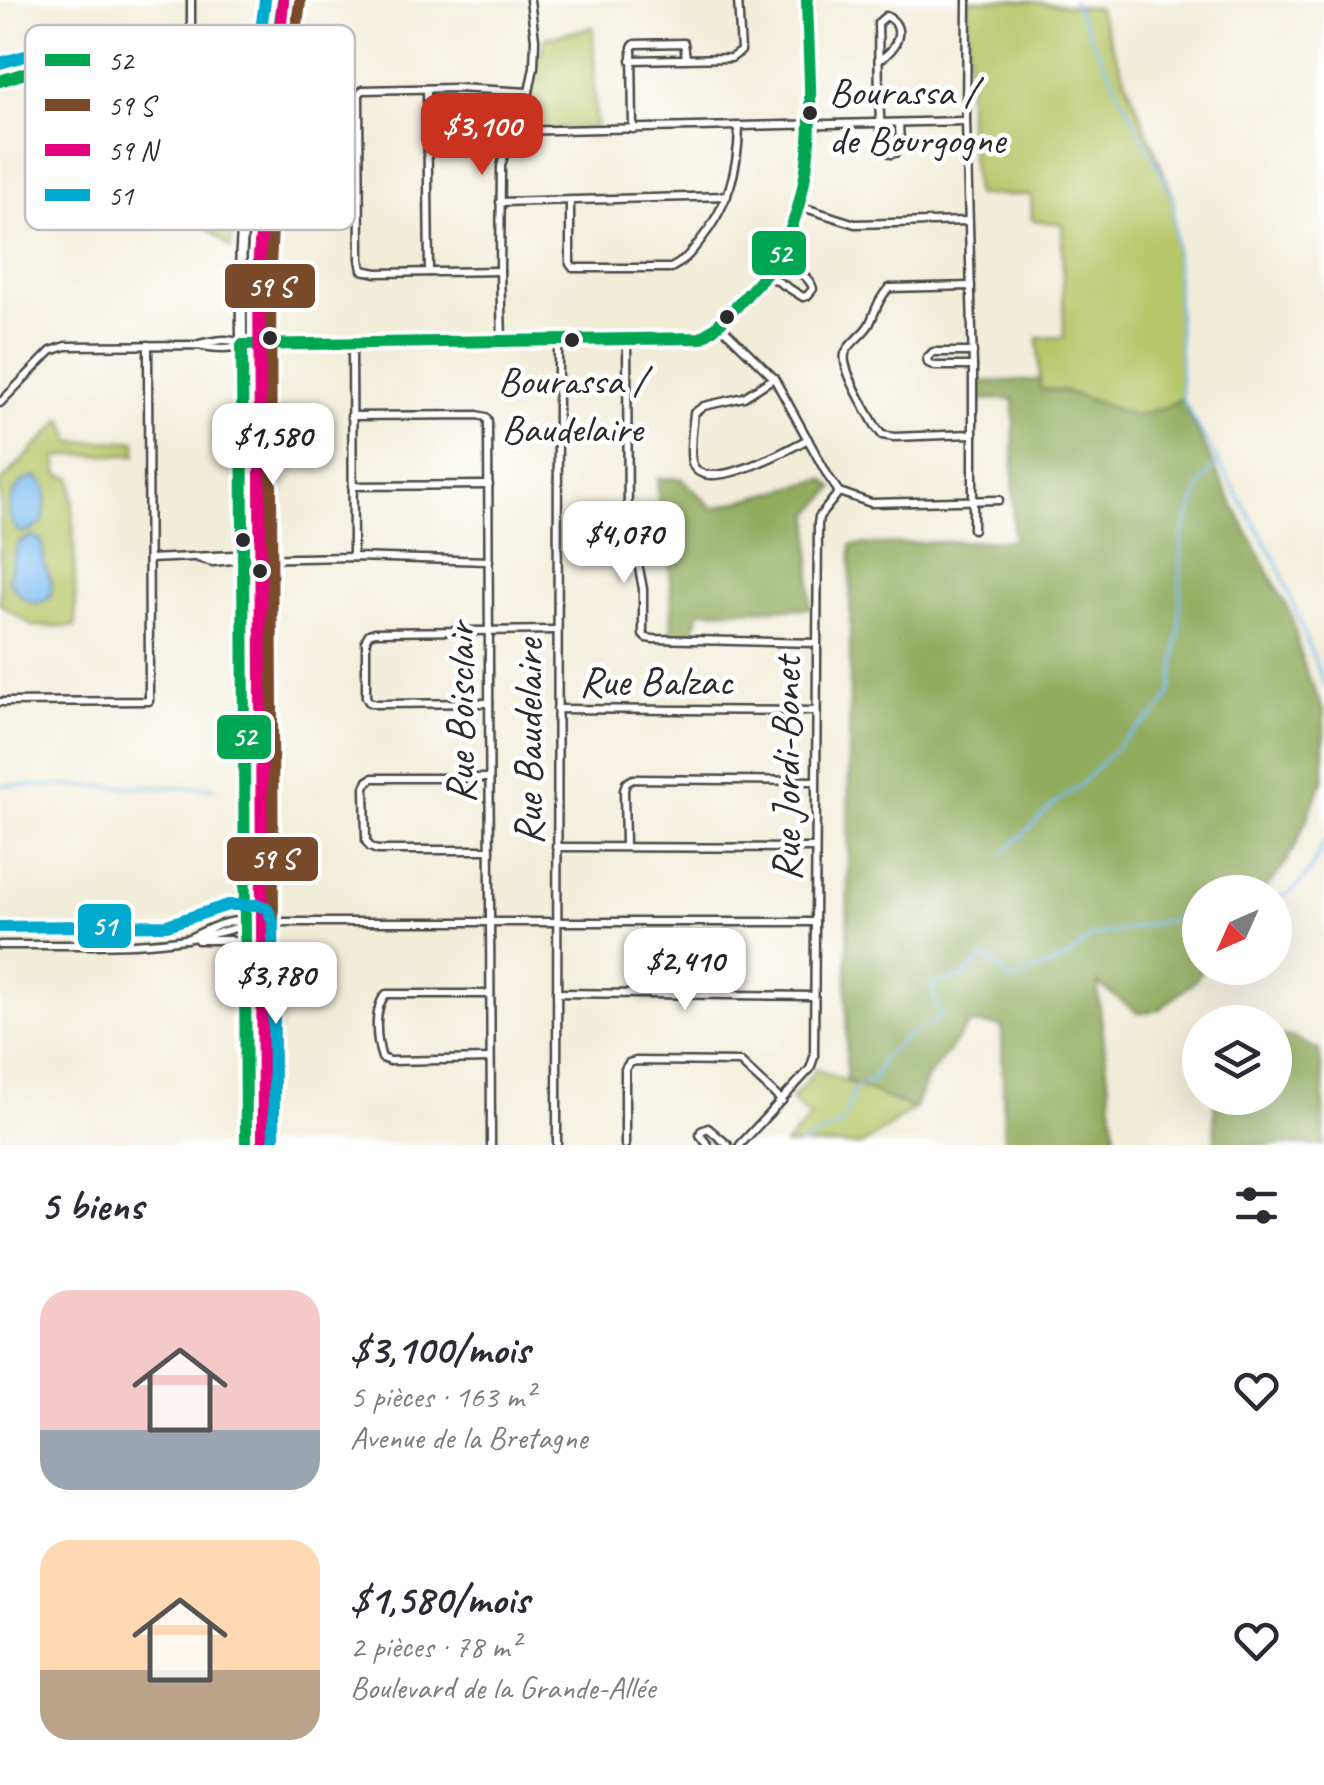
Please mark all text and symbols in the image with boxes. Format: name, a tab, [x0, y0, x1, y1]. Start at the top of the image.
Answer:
legend	[25, 25, 355, 230]
text: 52	[108, 43, 136, 78]
place label: Bourassa / de Bourgogne	[829, 67, 1008, 165]
text: 59 S	[108, 88, 159, 123]
pin: $3,100	[401, 93, 563, 178]
marker: Bourassa / de Bourgogne	[800, 103, 820, 123]
text: $3,100	[443, 105, 521, 146]
text: 59 N	[108, 133, 161, 168]
text: 51	[108, 178, 135, 213]
line badge: 52	[750, 229, 808, 277]
text: 52	[767, 236, 794, 271]
line badge: 59 S	[223, 262, 317, 310]
text: 59 S	[247, 269, 299, 304]
unlabelled marker	[717, 307, 737, 327]
unlabelled marker	[260, 328, 280, 348]
marker: Bourassa / Baudelaire	[562, 330, 582, 350]
place label: Bourassa / Baudelaire	[498, 356, 654, 454]
pin: $1,580	[192, 403, 354, 488]
text: $1,580	[234, 415, 312, 456]
pin: $4,070	[543, 501, 705, 586]
text: $4,070	[585, 513, 663, 554]
unlabelled marker	[233, 530, 253, 550]
unlabelled marker	[250, 561, 270, 581]
street label: Rue Boisclair	[434, 619, 487, 803]
street label: Rue Baudelaire	[502, 637, 555, 845]
street label: Rue Jordi-Bonet	[760, 653, 813, 881]
street label: Rue Balzac	[579, 655, 734, 708]
line badge: 52	[215, 713, 273, 761]
text: 52	[232, 719, 259, 754]
line badge: 59 S	[225, 835, 320, 883]
text: 59 S	[250, 841, 302, 876]
north arrow	[1182, 875, 1292, 985]
map controls	[1182, 875, 1292, 1115]
line badge: 51	[76, 902, 133, 950]
text: 51	[92, 908, 120, 943]
pin: $2,410	[604, 928, 766, 1013]
text: $2,410	[646, 940, 724, 981]
pin: $3,780	[195, 942, 357, 1027]
text: $3,780	[237, 954, 315, 995]
button: layers	[1182, 1005, 1292, 1115]
icon: filters	[1229, 1178, 1284, 1233]
text: 5 biens	[40, 1179, 143, 1232]
text: $3,100/mois	[350, 1323, 530, 1376]
icon: home	[120, 1330, 240, 1450]
icon: heart	[1229, 1363, 1284, 1418]
text: 5 pièces · 163 m²	[350, 1376, 534, 1417]
text: Avenue de la Bretagne	[350, 1417, 587, 1458]
text: $1,580/mois	[350, 1573, 529, 1626]
icon: home	[120, 1580, 240, 1700]
icon: heart	[1229, 1613, 1284, 1668]
text: 2 pièces · 78 m²	[350, 1626, 519, 1667]
text: Boulevard de la Grande-Allée	[350, 1667, 655, 1708]

